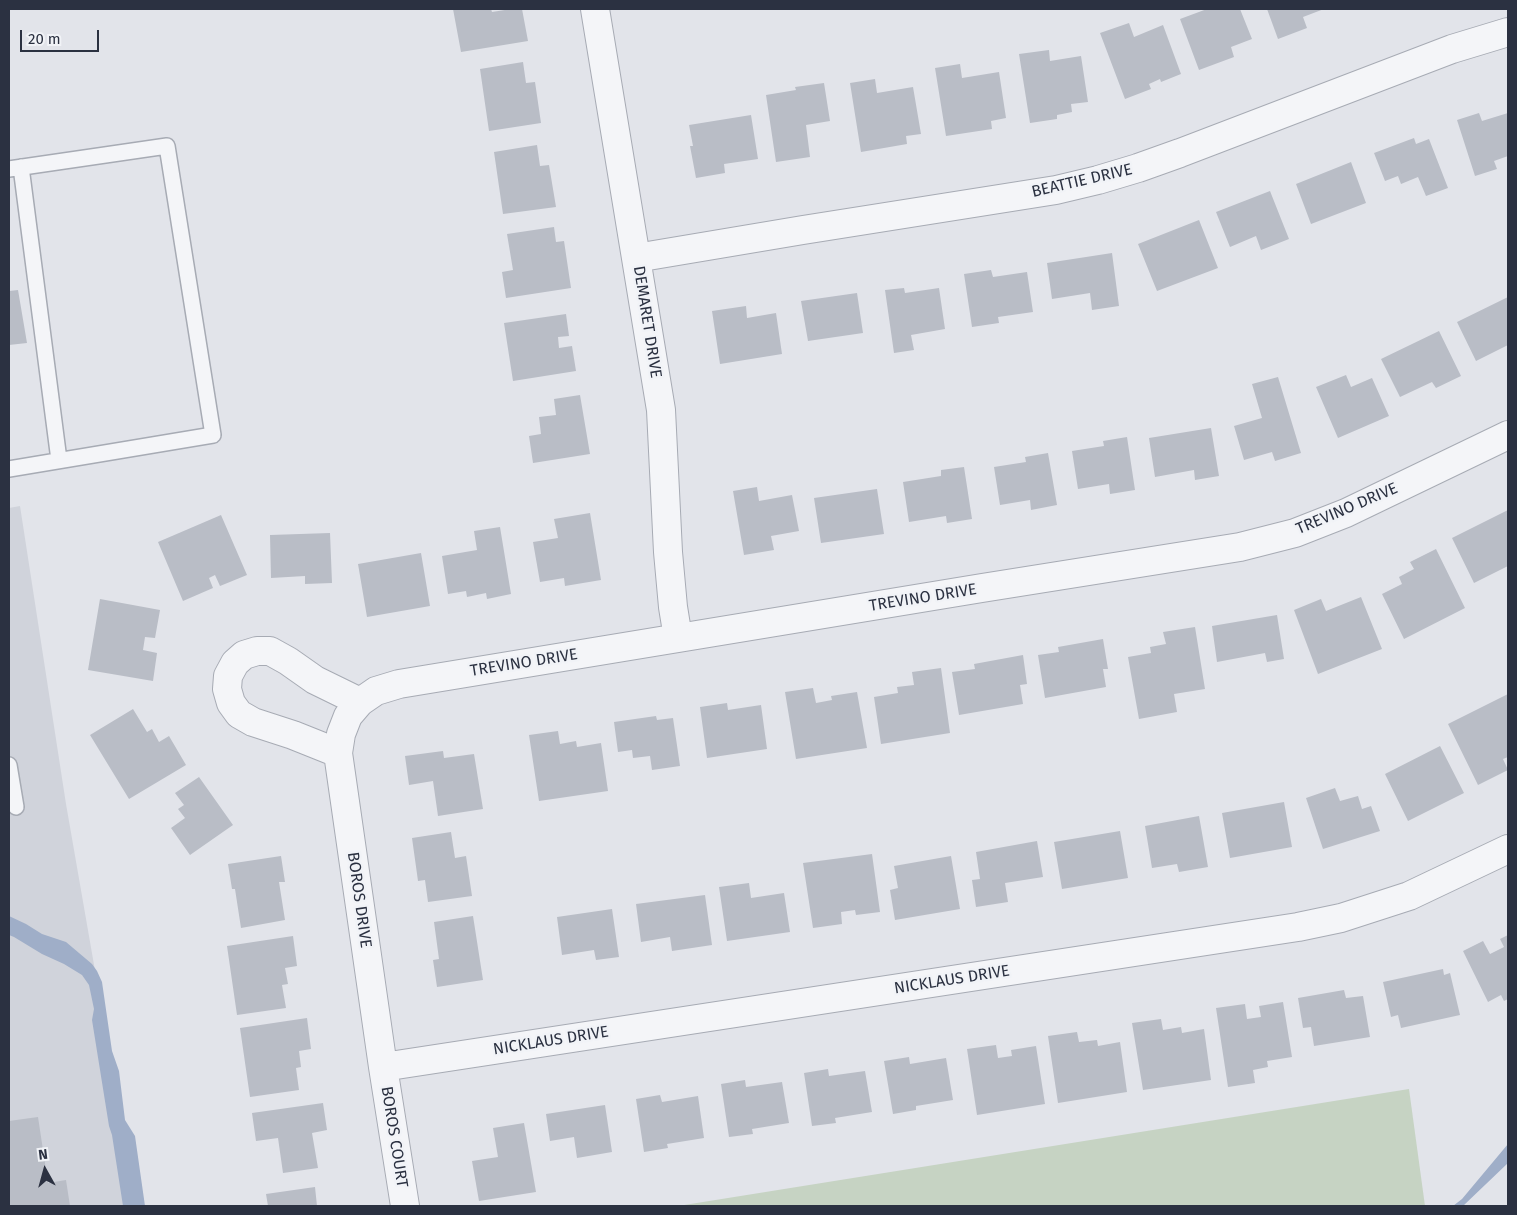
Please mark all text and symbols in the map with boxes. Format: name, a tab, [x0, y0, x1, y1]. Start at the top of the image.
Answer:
scale bar	[22, 20, 101, 52]
text: 20 m	[28, 30, 61, 48]
street label: BEATTIE DRIVE	[1030, 160, 1134, 202]
street label: DEMARET DRIVE	[629, 265, 665, 379]
street label: TREVINO DRIVE	[1293, 479, 1401, 539]
street label: TREVINO DRIVE	[868, 580, 978, 616]
street label: TREVINO DRIVE	[469, 645, 579, 681]
street label: BOROS DRIVE	[343, 851, 375, 949]
street label: NICKLAUS DRIVE	[893, 961, 1011, 999]
street label: NICKLAUS DRIVE	[492, 1022, 610, 1060]
street label: BOROS COURT	[377, 1085, 411, 1189]
north arrow	[20, 1145, 70, 1195]
text: N	[37, 1146, 49, 1164]

